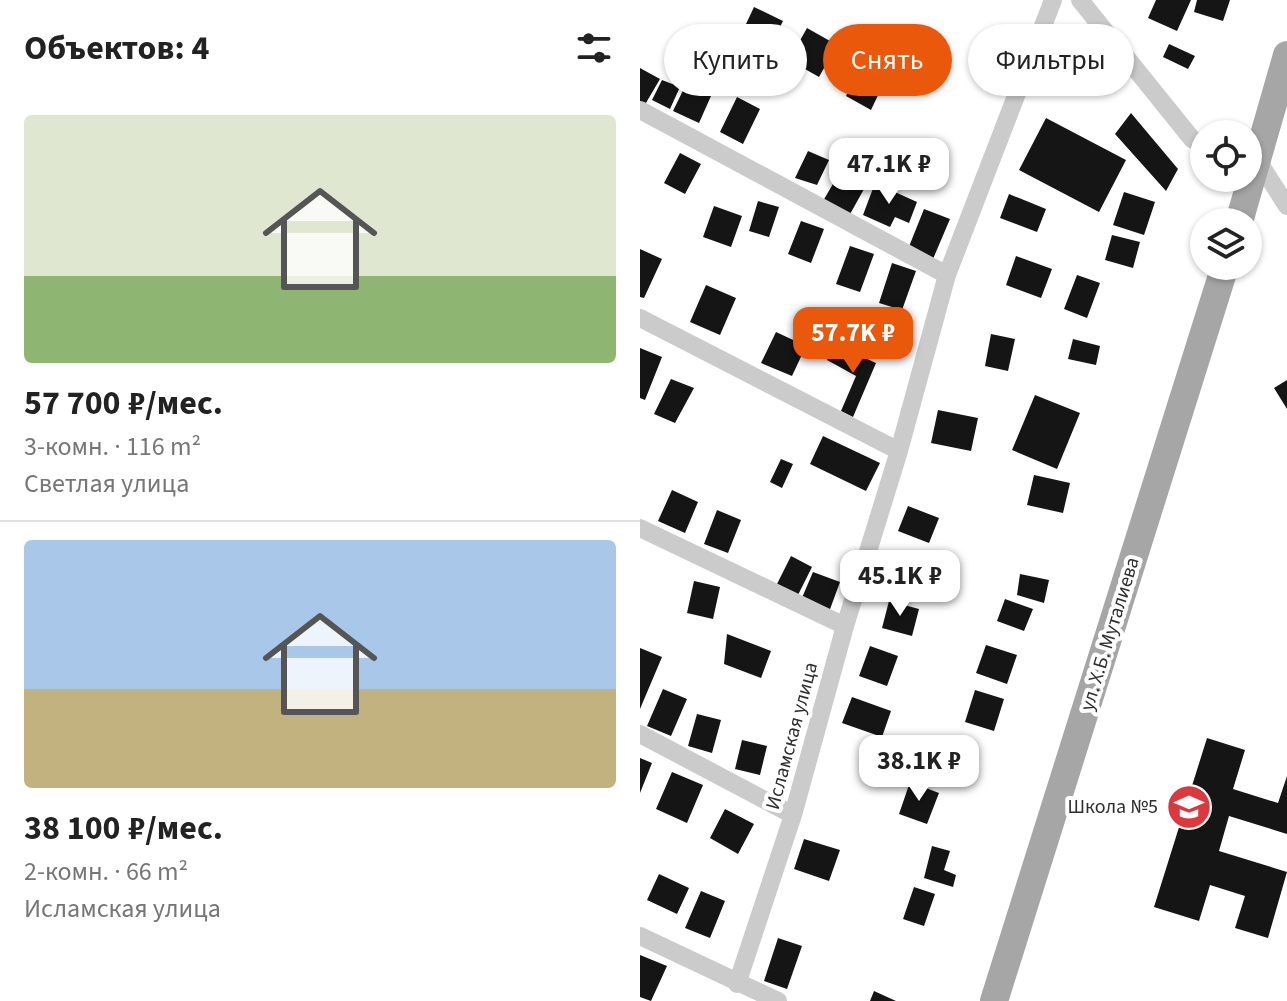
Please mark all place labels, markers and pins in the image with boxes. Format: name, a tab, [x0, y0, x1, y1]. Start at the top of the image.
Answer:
pin: 47.1K ₽	[815, 138, 963, 206]
pin: 57.7K ₽	[779, 307, 927, 375]
pin: 45.1K ₽	[826, 550, 974, 618]
pin: 38.1K ₽	[845, 735, 993, 803]
school or university icon: Школа №5	[1165, 783, 1213, 831]
place label: Школа №5	[1068, 793, 1158, 821]

